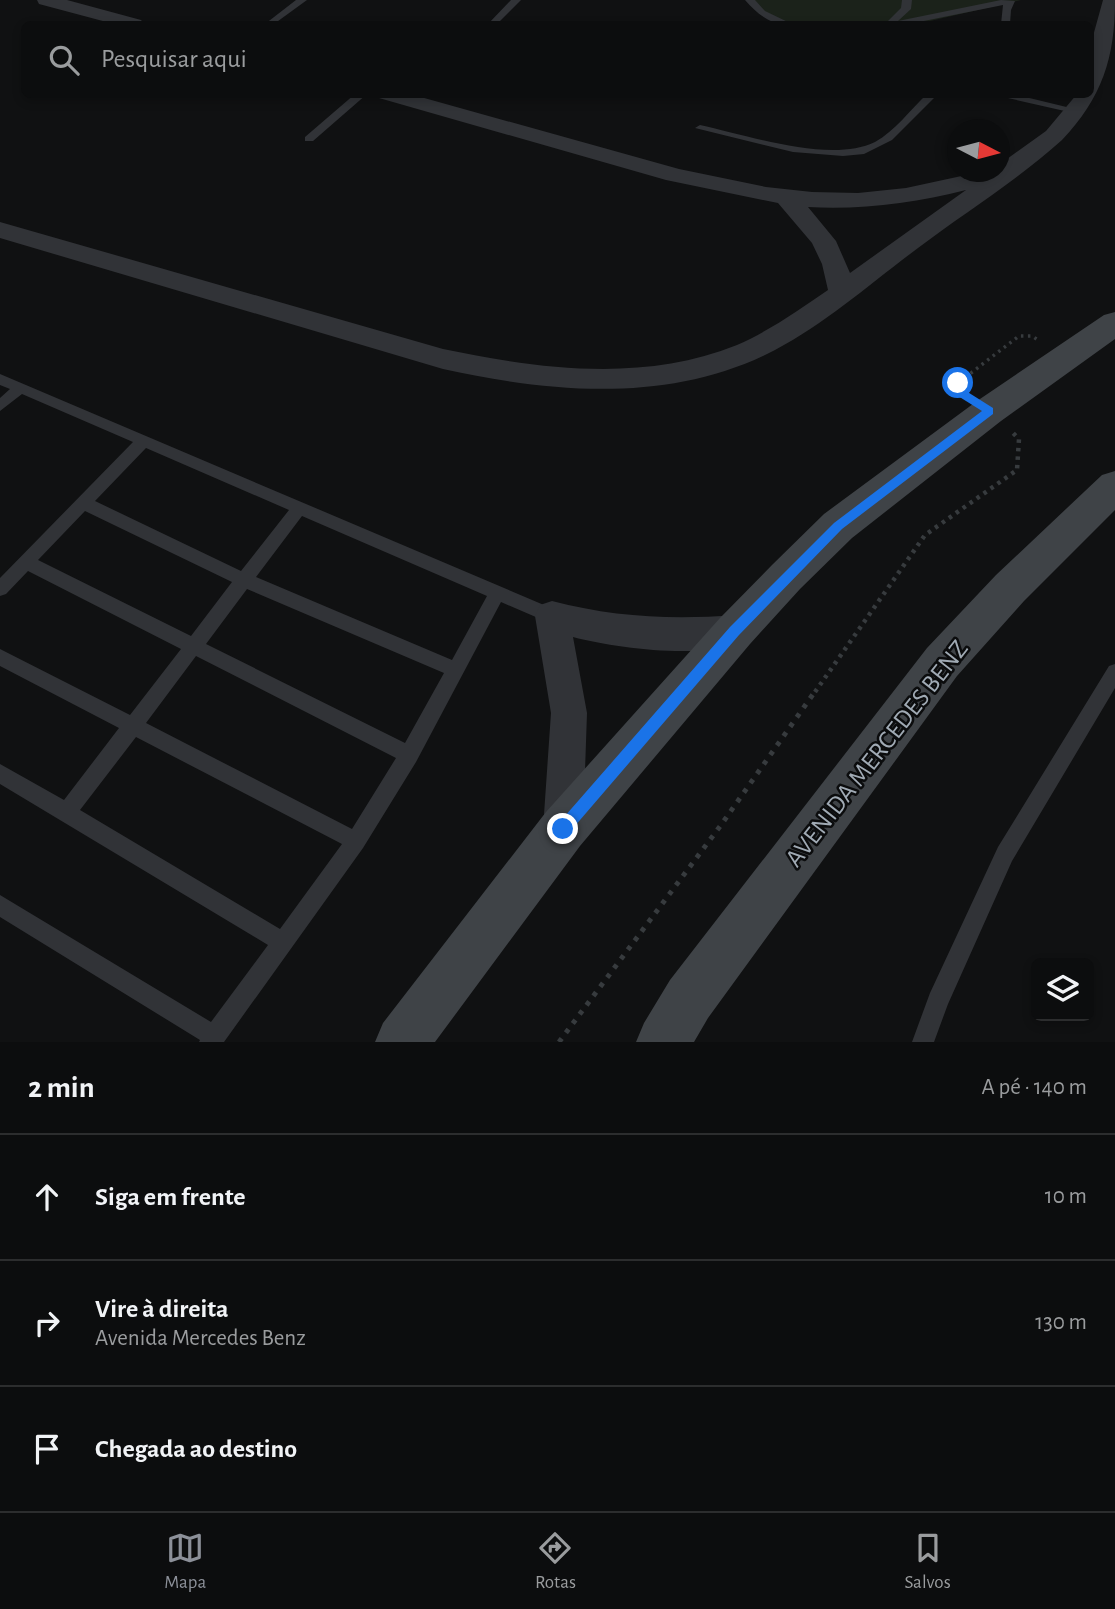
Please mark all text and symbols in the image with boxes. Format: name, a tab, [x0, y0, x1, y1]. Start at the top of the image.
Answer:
search box	[21, 21, 1094, 98]
icon: search	[45, 41, 83, 79]
text: Pesquisar aqui	[101, 46, 247, 72]
north arrow	[947, 119, 1010, 182]
route start	[942, 367, 973, 398]
street label: AVENIDA MERCEDES BENZ	[781, 636, 973, 872]
route end	[547, 813, 578, 844]
map controls	[1031, 958, 1094, 1021]
button: layers	[1031, 958, 1094, 1021]
text: 2 min	[28, 1073, 95, 1103]
text: A pé · 140 m	[981, 1076, 1087, 1099]
icon: ahead	[28, 1178, 66, 1216]
text: Siga em frente	[95, 1184, 246, 1210]
text: 10 m	[1045, 1185, 1087, 1208]
text: Vire à direita	[95, 1296, 229, 1322]
icon: right	[28, 1304, 66, 1342]
text: 130 m	[1035, 1311, 1087, 1334]
text: Avenida Mercedes Benz	[95, 1327, 306, 1350]
icon: arrive	[28, 1430, 66, 1468]
text: Chegada ao destino	[95, 1436, 297, 1462]
tab: Mapa	[164, 1529, 206, 1594]
tab: Rotas	[535, 1529, 576, 1594]
tab: Salvos	[905, 1529, 951, 1594]

